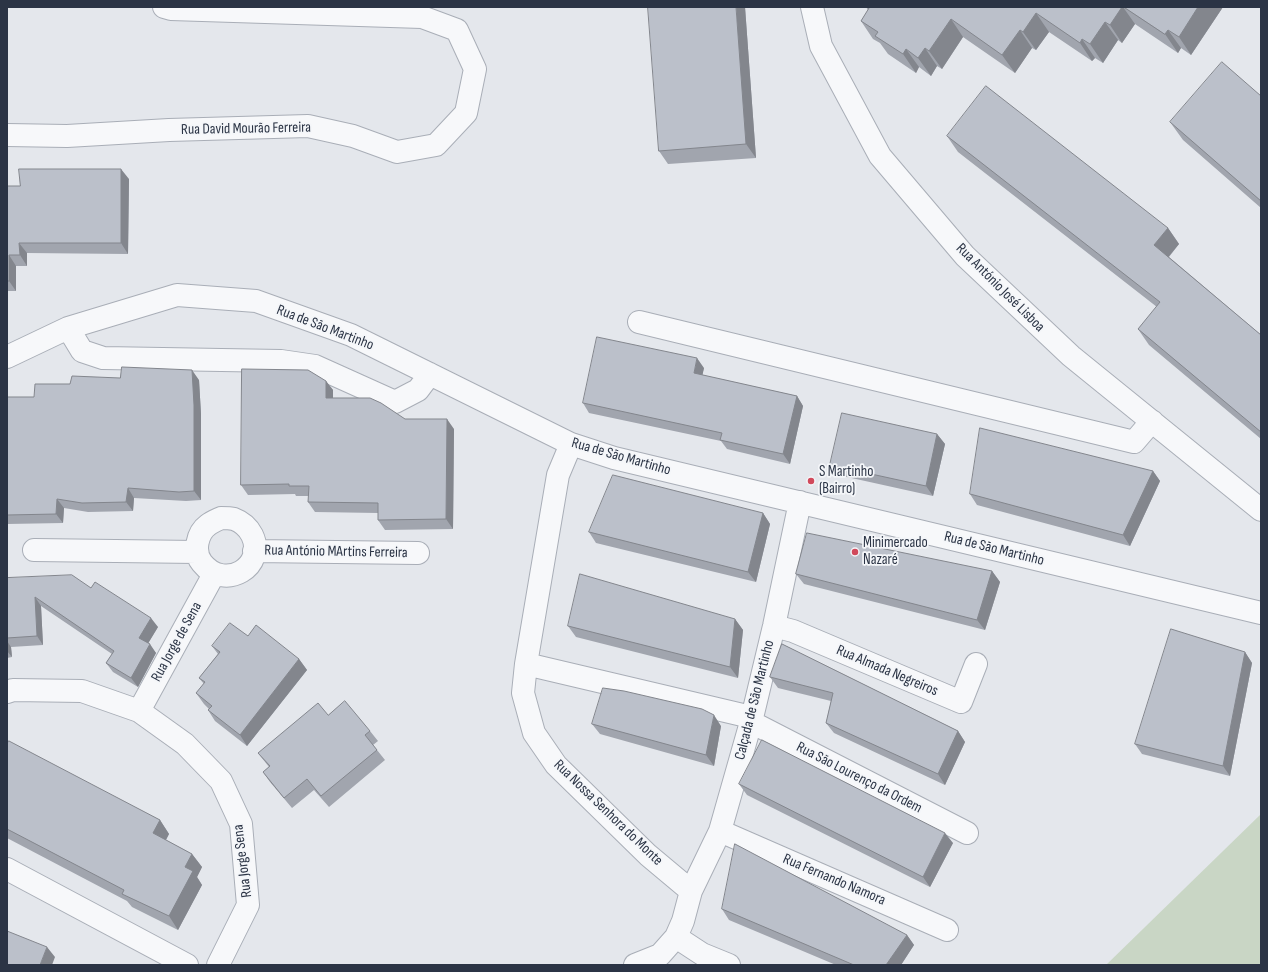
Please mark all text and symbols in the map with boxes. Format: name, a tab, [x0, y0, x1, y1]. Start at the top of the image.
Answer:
street label: Rua David Mourão Ferreira	[181, 119, 311, 139]
street label: Rua António José Lisboa	[952, 240, 1048, 336]
street label: Rua de São Martinho	[274, 301, 376, 355]
street label: Rua de São Martinho	[569, 434, 673, 480]
place label: S Martinho (Bairro)	[819, 463, 873, 498]
marker: S Martinho (Bairro)	[806, 476, 816, 486]
street label: Rua de São Martinho	[942, 528, 1046, 570]
place label: Minimercado Nazaré	[863, 534, 928, 569]
street label: Rua António MArtins Ferreira	[264, 542, 408, 562]
marker: Minimercado Nazaré	[850, 547, 860, 557]
street label: Rua Jorge de Sena	[148, 599, 206, 685]
street label: Calçada de São Martinho	[731, 638, 779, 762]
street label: Rua Almada Negreiros	[833, 641, 941, 701]
street label: Rua São Lourenço da Ordem	[793, 738, 925, 818]
street label: Rua Nossa Senhora do Monte	[550, 756, 666, 870]
street label: Rua Jorge Sena	[230, 823, 256, 899]
street label: Rua Fernando Namora	[780, 850, 888, 910]

